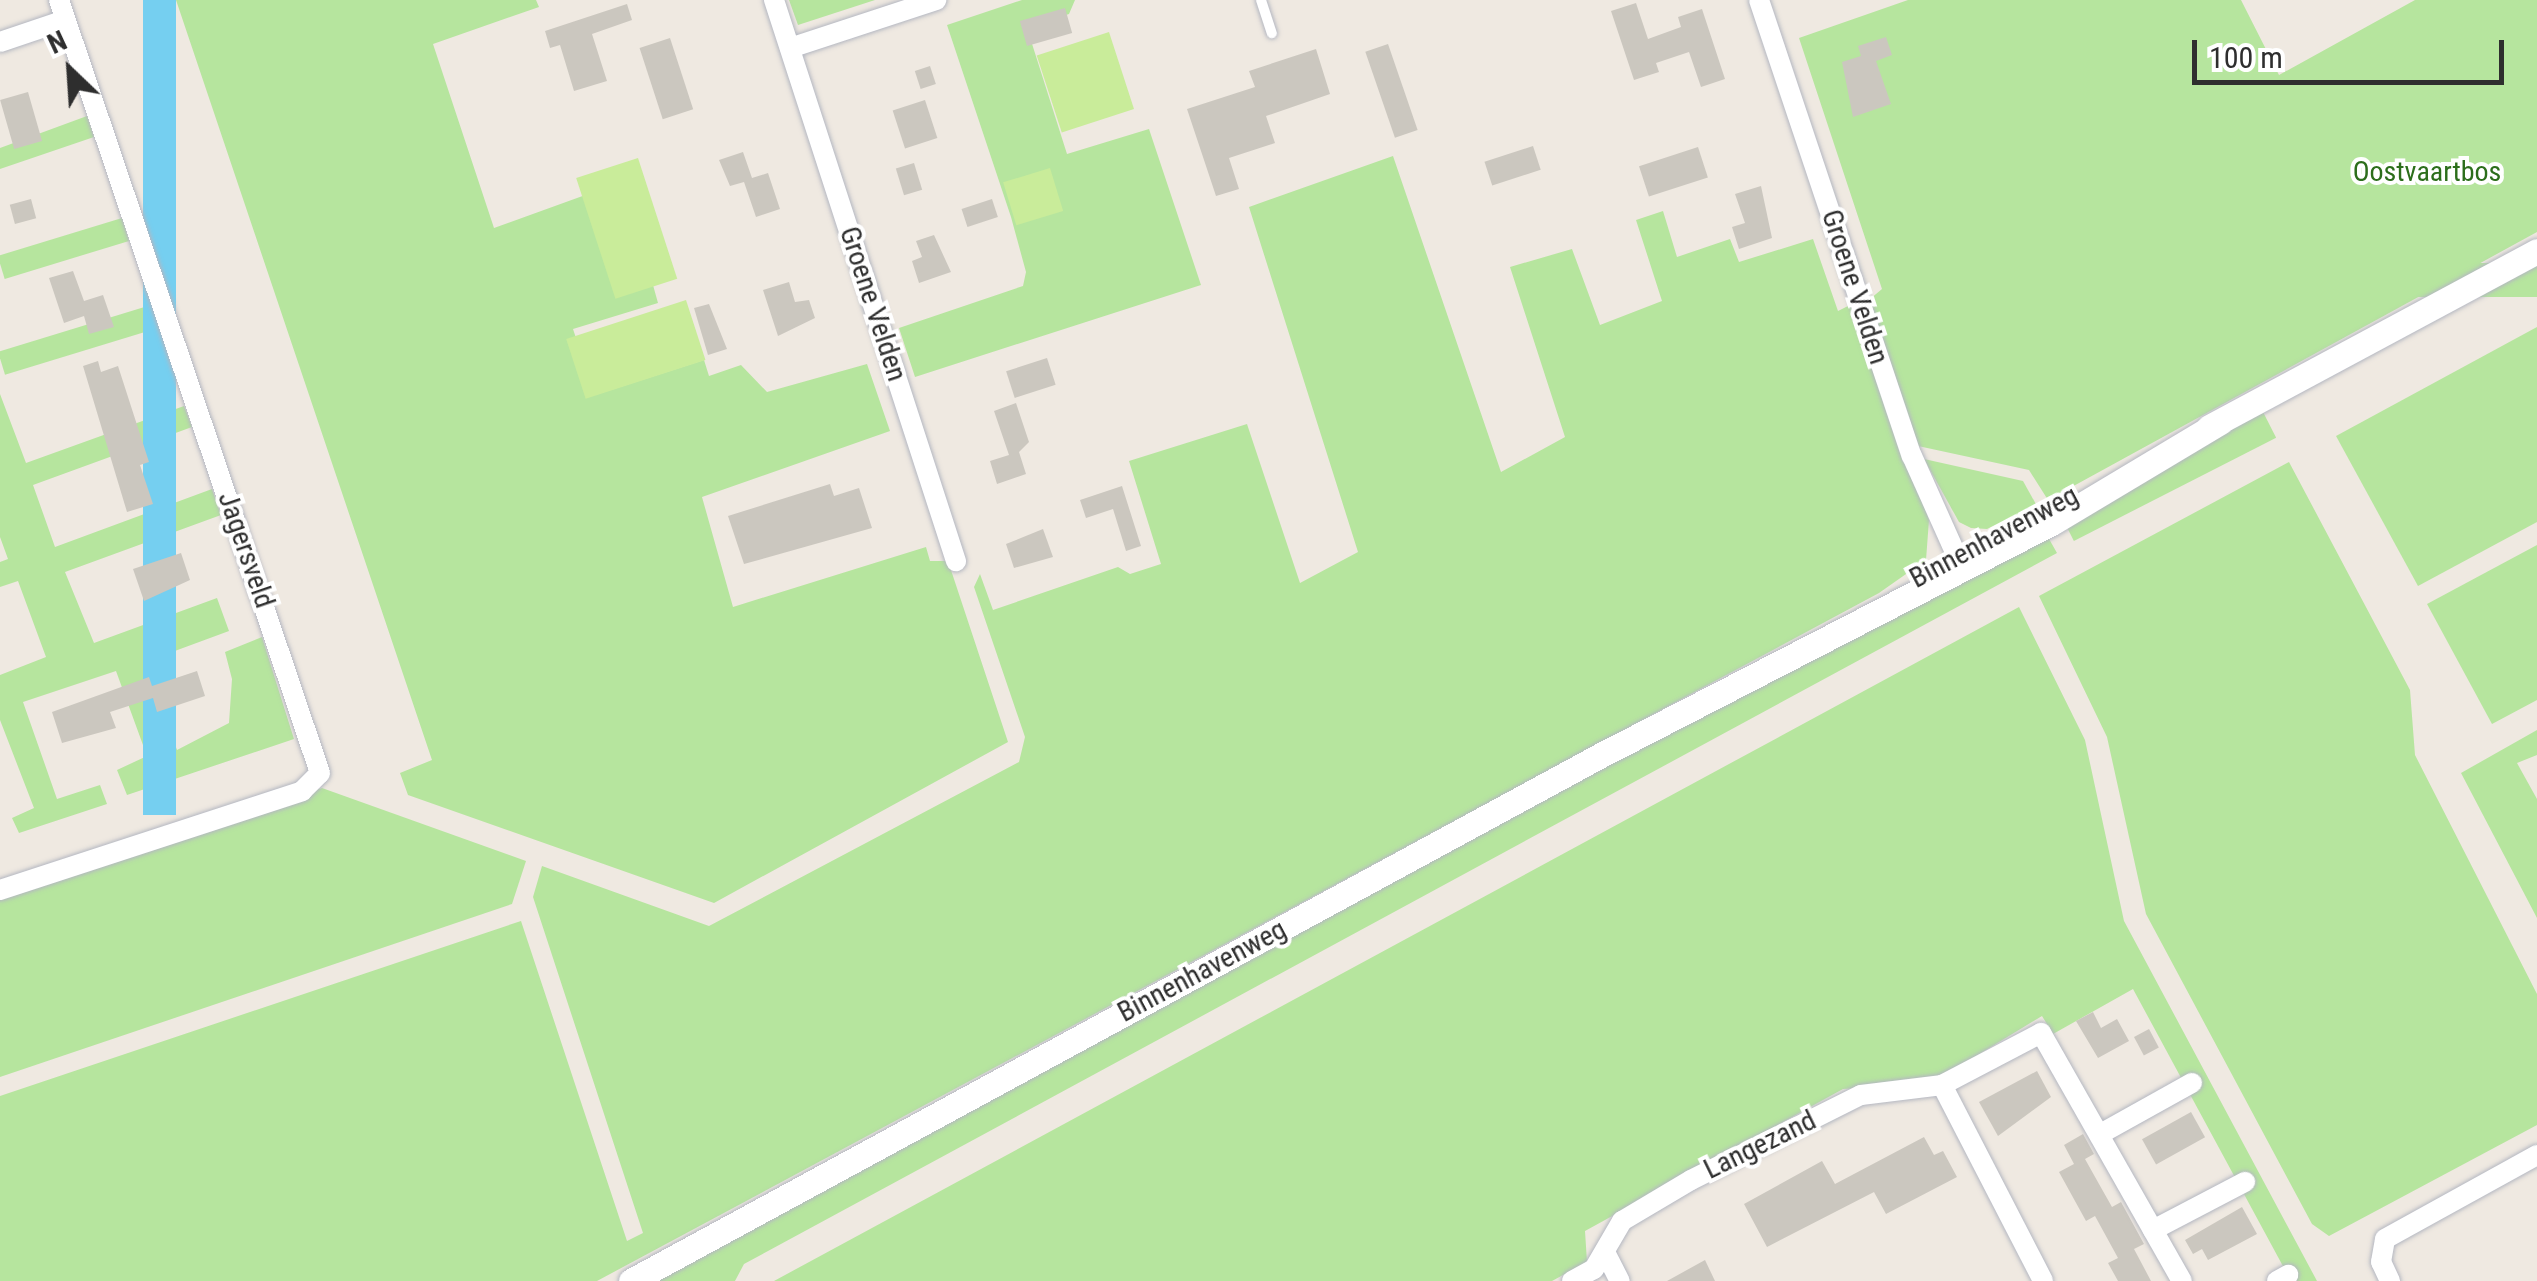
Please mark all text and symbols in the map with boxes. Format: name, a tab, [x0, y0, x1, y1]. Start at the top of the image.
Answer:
north arrow	[20, 20, 120, 120]
scale bar	[2197, 20, 2510, 82]
text: N	[42, 24, 72, 61]
text: 100 m	[2209, 40, 2283, 75]
park label: Oostvaartbos	[2353, 155, 2501, 189]
street label: Groene Velden	[1814, 206, 1896, 368]
street label: Groene Velden	[832, 223, 914, 385]
street label: Binnenhavenweg	[1904, 479, 2084, 595]
street label: Jagersveld	[211, 488, 281, 612]
street label: Binnenhavenweg	[1112, 913, 1292, 1029]
street label: Langezand	[1699, 1104, 1821, 1186]

